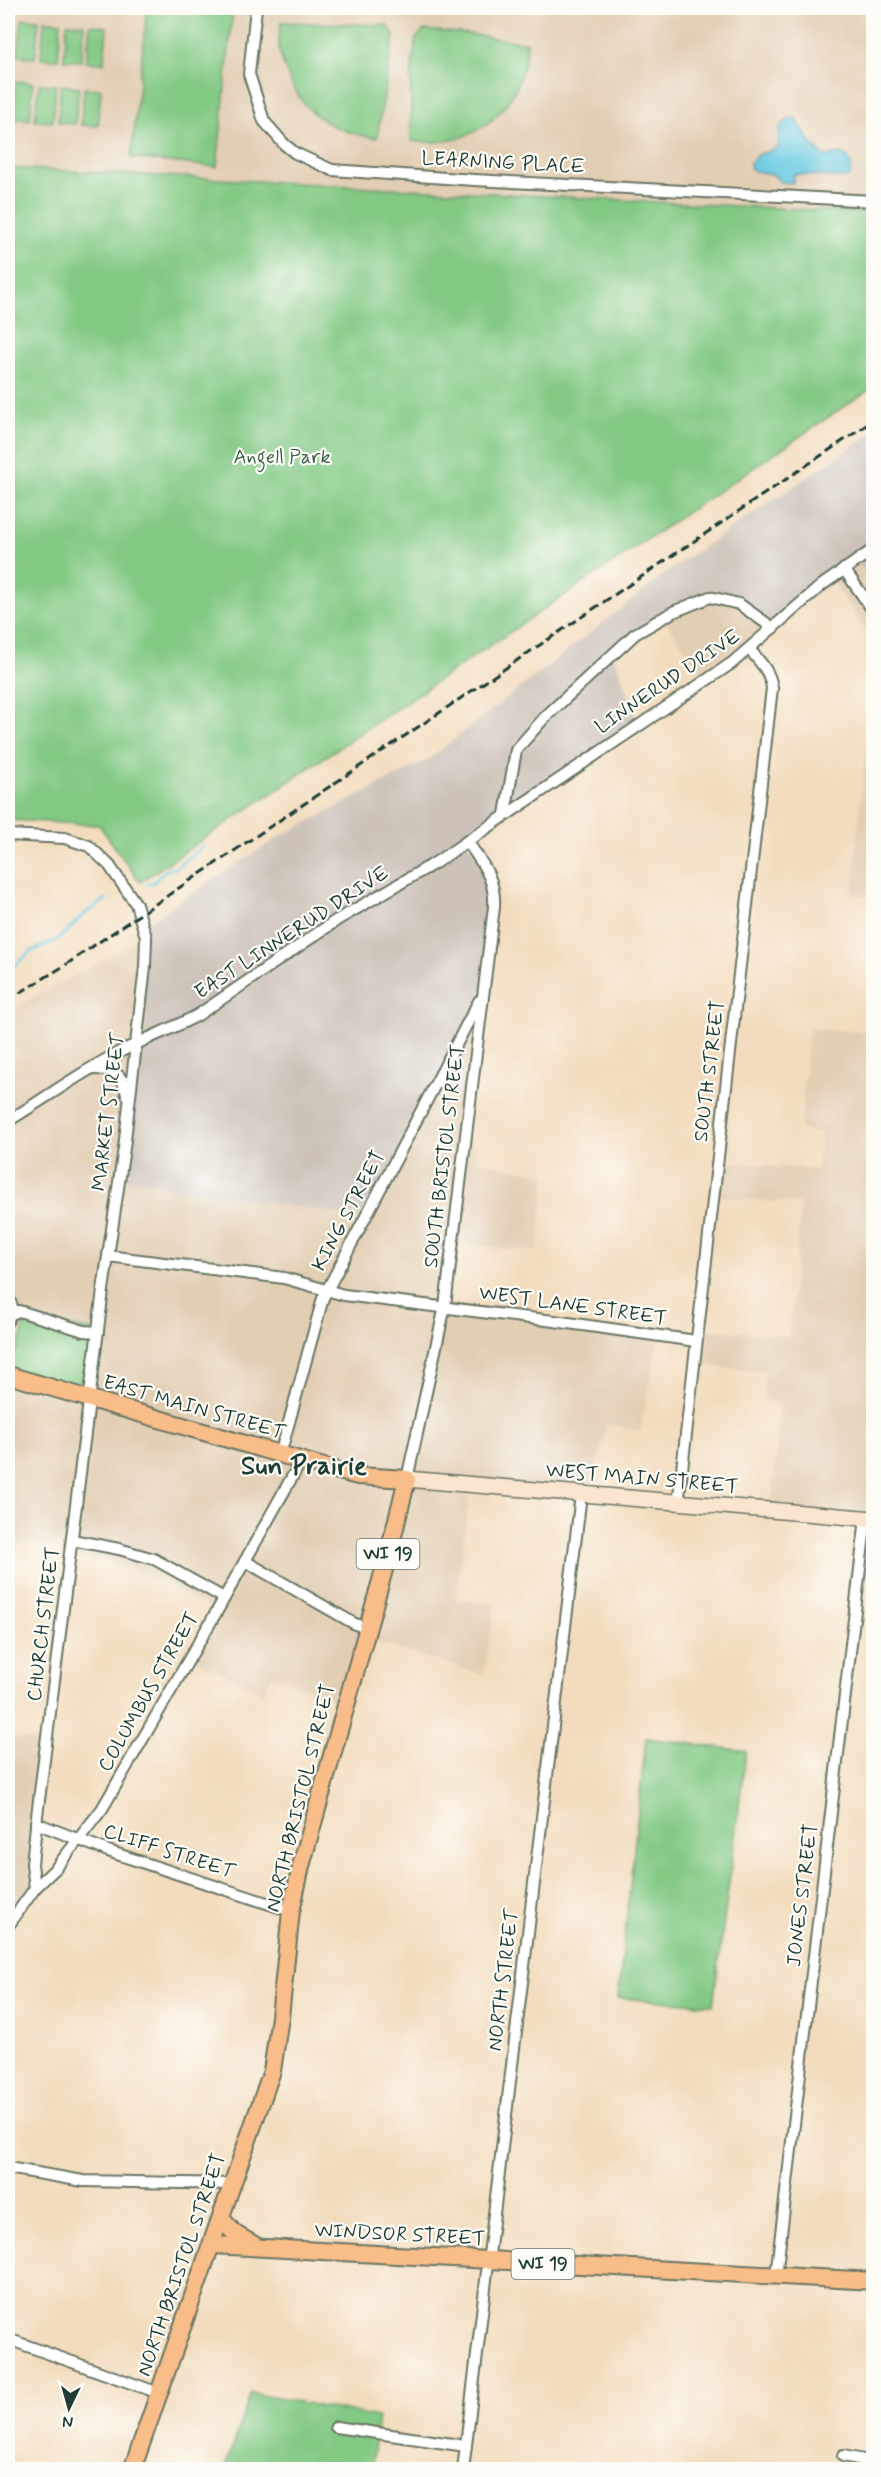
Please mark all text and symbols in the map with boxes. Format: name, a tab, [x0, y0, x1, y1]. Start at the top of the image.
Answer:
street label: LEARNING PLACE	[421, 145, 585, 181]
park label: Angell Park	[233, 444, 331, 473]
street label: LINNERUD DRIVE	[590, 623, 746, 741]
street label: EAST LINNERUD DRIVE	[190, 860, 394, 1006]
street label: SOUTH STREET	[688, 999, 732, 1143]
street label: MARKET STREET	[86, 1030, 132, 1193]
street label: SOUTH BRISTOL STREET	[418, 1042, 472, 1270]
street label: KING STREET	[306, 1146, 392, 1276]
street label: WEST LANE STREET	[477, 1279, 669, 1333]
street label: EAST MAIN STREET	[100, 1369, 289, 1447]
district label: Sun Prairie	[241, 1450, 367, 1484]
street label: WEST MAIN STREET	[545, 1457, 739, 1501]
road number: WI 19	[356, 1539, 420, 1569]
street label: CHURCH STREET	[21, 1545, 67, 1703]
street label: COLUMBUS STREET	[92, 1607, 206, 1777]
street label: NORTH BRISTOL STREET	[260, 1681, 342, 1915]
street label: CLIFF STREET	[100, 1818, 240, 1886]
street label: JONES STREET	[781, 1822, 825, 1968]
street label: NORTH STREET	[482, 1906, 526, 2053]
street label: NORTH BRISTOL STREET	[131, 2150, 233, 2380]
street label: WINDSOR STREET	[314, 2217, 486, 2253]
road number: WI 19	[512, 2249, 574, 2279]
north arrow	[39, 2378, 99, 2438]
text: N	[62, 2411, 74, 2432]

